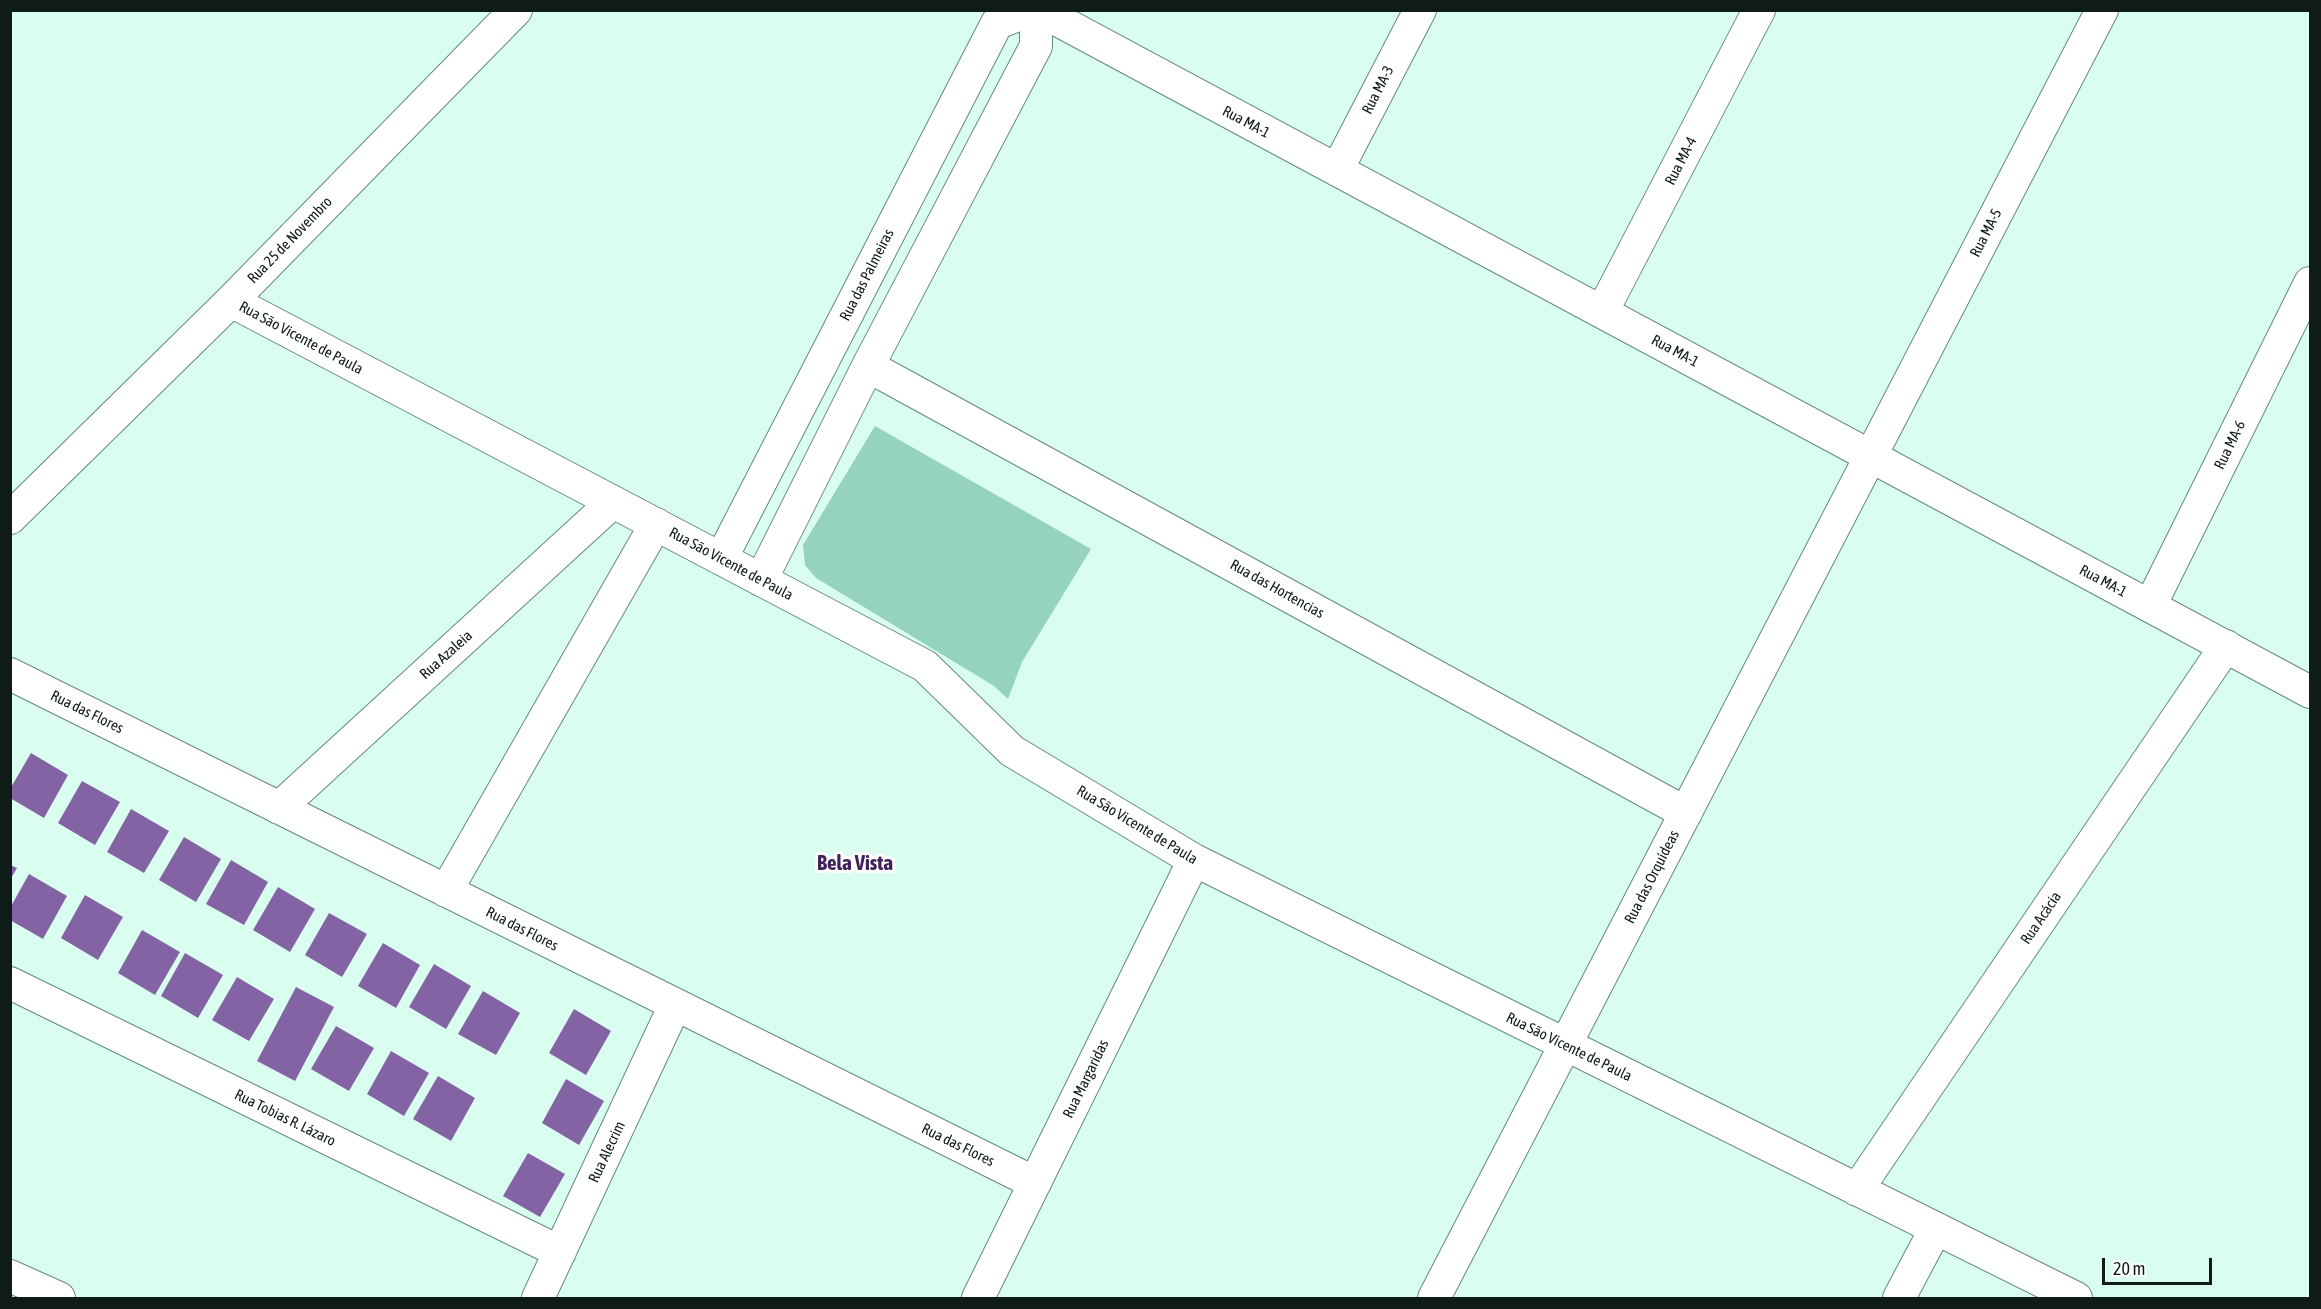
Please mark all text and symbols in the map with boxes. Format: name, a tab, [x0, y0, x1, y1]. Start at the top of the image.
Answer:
street label: Rua MA-3	[1358, 63, 1398, 117]
street label: Rua MA-1	[1219, 102, 1273, 142]
street label: Rua MA-4	[1661, 134, 1701, 188]
street label: Rua 25 de Novembro	[244, 193, 336, 287]
street label: Rua MA-5	[1966, 206, 2006, 260]
street label: Rua das Palmeiras	[836, 226, 898, 324]
street label: Rua São Vicente de Paula	[236, 298, 366, 378]
street label: Rua MA-1	[1648, 331, 1702, 371]
street label: Rua MA-6	[2211, 418, 2249, 472]
street label: Rua São Vicente de Paula	[666, 524, 796, 604]
street label: Rua das Hortencias	[1227, 556, 1327, 622]
street label: Rua MA-1	[2076, 561, 2130, 601]
street label: Rua Azaleia	[416, 627, 476, 683]
street label: Rua das Flores	[48, 687, 126, 737]
street label: Rua São Vicente de Paula	[1073, 782, 1201, 868]
street label: Rua das Orquídeas	[1621, 827, 1683, 927]
district label: Bela Vista	[817, 850, 893, 876]
street label: Rua Acácia	[2017, 888, 2065, 948]
street label: Rua das Flores	[483, 903, 561, 955]
street label: Rua São Vicente de Paula	[1503, 1009, 1635, 1085]
street label: Rua Margaridas	[1059, 1037, 1113, 1121]
street label: Rua Tobias R. Lázaro	[232, 1086, 338, 1150]
street label: Rua Alecrim	[585, 1118, 629, 1186]
street label: Rua das Flores	[919, 1120, 997, 1170]
scale bar	[2105, 1246, 2214, 1284]
text: 20 m	[2113, 1258, 2145, 1279]

